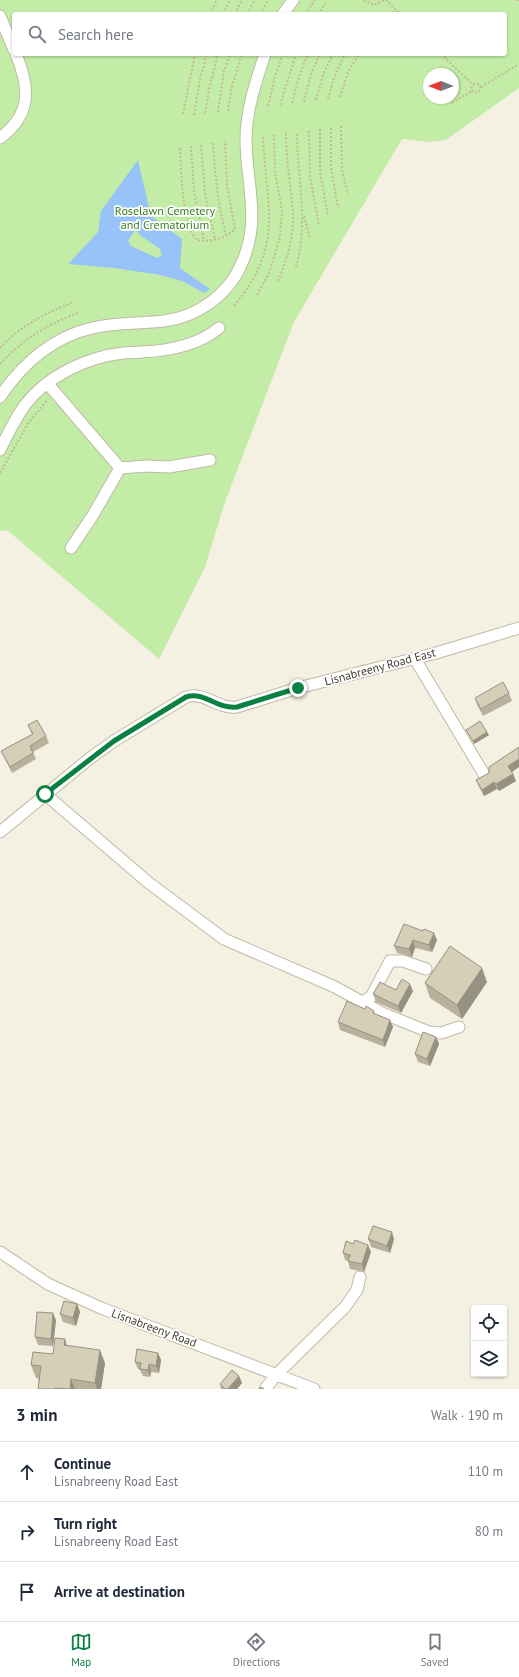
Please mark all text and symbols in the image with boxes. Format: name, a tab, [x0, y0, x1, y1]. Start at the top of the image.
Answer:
search box	[12, 12, 507, 56]
icon: search	[26, 23, 48, 45]
text: Search here	[58, 25, 134, 44]
north arrow	[423, 68, 459, 104]
park label: Roselawn Cemetery and Crematorium	[115, 203, 216, 232]
street label: Lisnabreeny Road East	[323, 644, 437, 689]
route end	[289, 679, 307, 697]
route start	[36, 785, 54, 803]
street label: Lisnabreeny Road	[109, 1305, 199, 1350]
map controls	[471, 1305, 507, 1377]
button: locate	[471, 1305, 507, 1341]
button: layers	[471, 1341, 507, 1377]
text: 3 min	[16, 1404, 57, 1426]
text: Walk · 190 m	[431, 1407, 503, 1424]
text: Continue	[54, 1454, 111, 1473]
icon: ahead	[16, 1461, 38, 1483]
text: 110 m	[468, 1463, 503, 1480]
text: Lisnabreeny Road East	[54, 1473, 178, 1490]
text: Turn right	[54, 1514, 117, 1533]
icon: right	[16, 1521, 38, 1543]
text: 80 m	[475, 1523, 503, 1540]
text: Lisnabreeny Road East	[54, 1533, 178, 1550]
icon: arrive	[16, 1581, 38, 1603]
text: Arrive at destination	[54, 1582, 185, 1601]
tab: Map	[70, 1631, 92, 1669]
tab: Directions	[233, 1631, 280, 1669]
tab: Saved	[421, 1631, 449, 1669]

